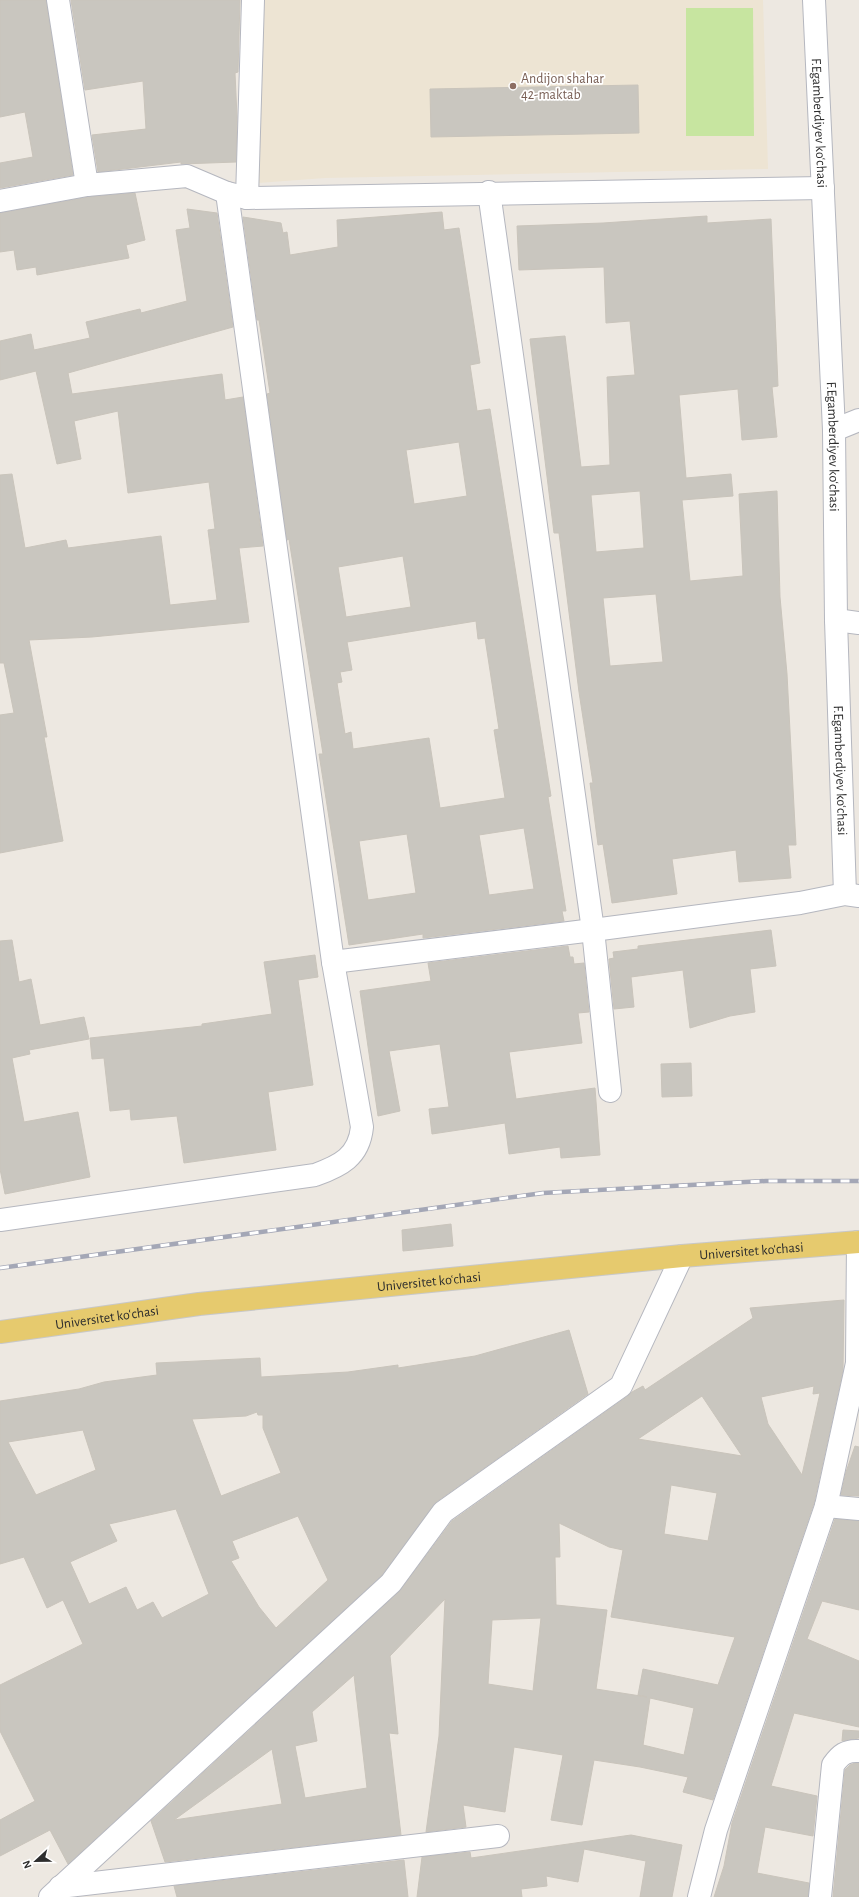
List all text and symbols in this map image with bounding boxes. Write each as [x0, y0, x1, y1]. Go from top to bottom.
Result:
street label: F.Egamberdiyev kо‘chasi [809, 58, 829, 188]
place label: Andijon shahar 42-maktab [521, 72, 604, 102]
marker: Andijon shahar 42-maktab [508, 81, 518, 91]
street label: F.Egamberdiyev kо‘chasi [824, 381, 841, 512]
street label: F.Egamberdiyev kо‘chasi [831, 705, 849, 836]
street label: Universitet kо‘chasi [699, 1240, 804, 1263]
street label: Universitet kо‘chasi [376, 1270, 482, 1294]
street label: Universitet kо‘chasi [54, 1304, 160, 1332]
north arrow [16, 1841, 56, 1881]
text: N [21, 1859, 34, 1870]

